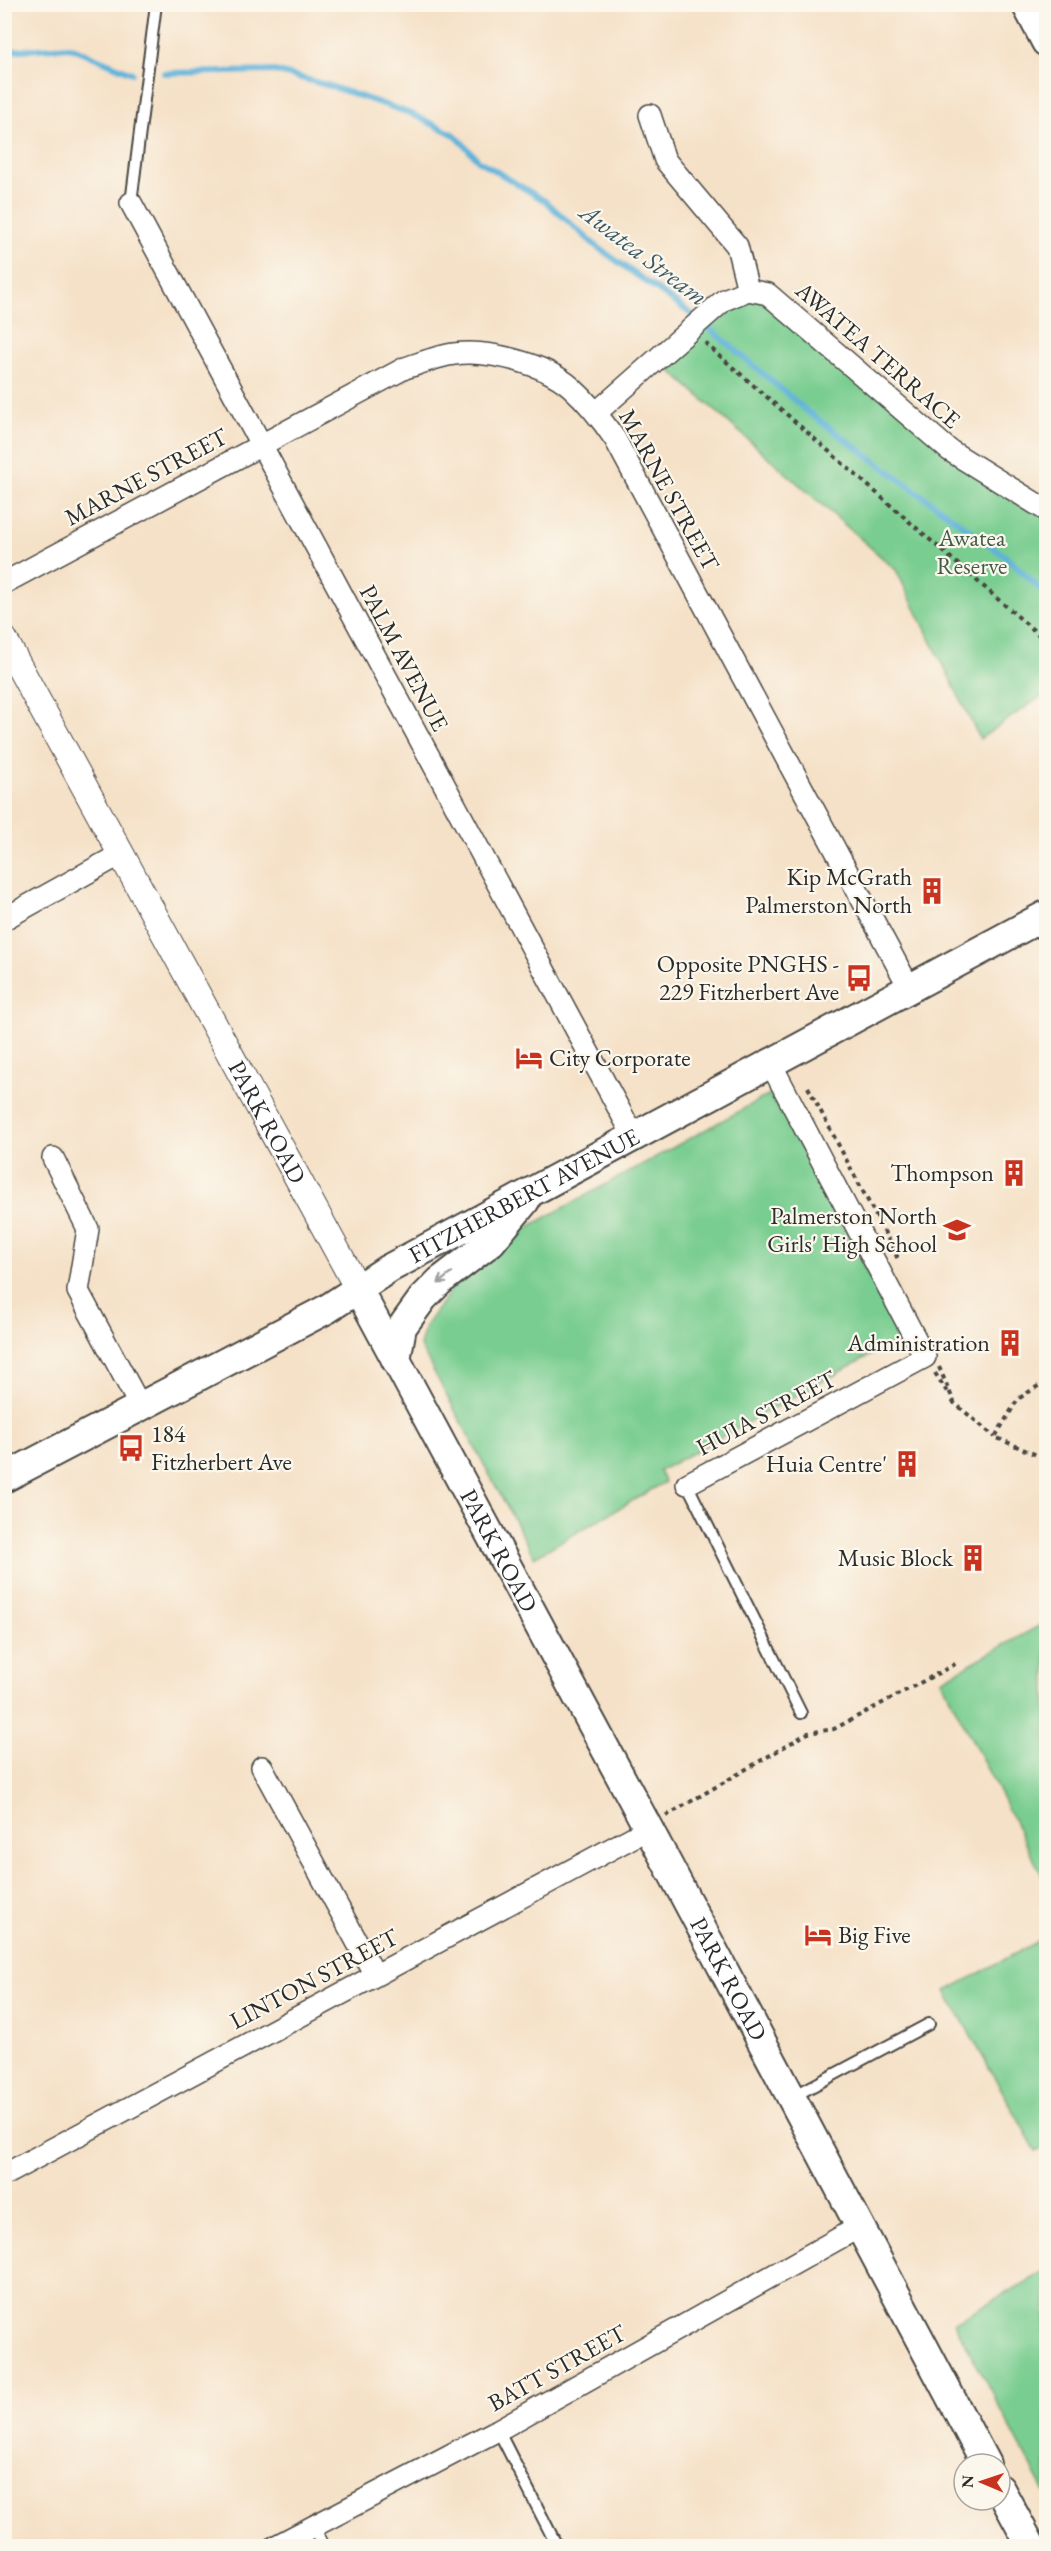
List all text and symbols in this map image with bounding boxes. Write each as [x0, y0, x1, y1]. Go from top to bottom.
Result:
water label: Awatea Stream [572, 194, 715, 313]
street label: AWATEA TERRACE [789, 274, 967, 435]
street label: MARNE STREET [612, 403, 727, 577]
street label: MARNE STREET [59, 420, 233, 533]
park label: Awatea Reserve [937, 522, 1007, 581]
street label: PALM AVENUE [353, 579, 456, 736]
place label: Kip McGrath Palmerston North [745, 861, 912, 920]
building icon: Kip McGrath Palmerston North [917, 876, 947, 906]
place label: Opposite PNGHS - 229 Fitzherbert Ave [657, 948, 839, 1007]
bus stop icon: Opposite PNGHS - 229 Fitzherbert Ave [844, 963, 874, 993]
place label: City Corporate [549, 1042, 691, 1073]
hotel icon: City Corporate [514, 1043, 544, 1073]
street label: PARK ROAD [221, 1055, 313, 1189]
street label: FITZHERBERT AVENUE [403, 1121, 645, 1270]
place label: Thompson [890, 1157, 994, 1188]
building icon: Thompson [999, 1158, 1029, 1188]
place label: Palmerston North Girls' High School [767, 1200, 937, 1259]
school or university icon: Palmerston North Girls' High School [942, 1215, 972, 1245]
one-way arrow [437, 1272, 453, 1285]
place label: Administration [846, 1327, 990, 1358]
building icon: Administration [995, 1328, 1025, 1358]
street label: HUIA STREET [690, 1362, 842, 1462]
place label: 184 Fitzherbert Ave [151, 1418, 292, 1477]
bus stop icon: 184 Fitzherbert Ave [116, 1433, 146, 1463]
place label: Huia Centre' [766, 1448, 887, 1479]
building icon: Huia Centre' [892, 1449, 922, 1479]
street label: PARK ROAD [453, 1483, 545, 1617]
place label: Music Block [838, 1542, 954, 1573]
building icon: Music Block [958, 1543, 988, 1573]
street label: PARK ROAD [683, 1912, 774, 2046]
place label: Big Five [838, 1919, 911, 1950]
hotel icon: Big Five [803, 1920, 833, 1950]
street label: LINTON STREET [224, 1921, 404, 2036]
street label: BATT STREET [482, 2317, 632, 2418]
north arrow [952, 2452, 1012, 2512]
text: N [957, 2475, 978, 2488]

